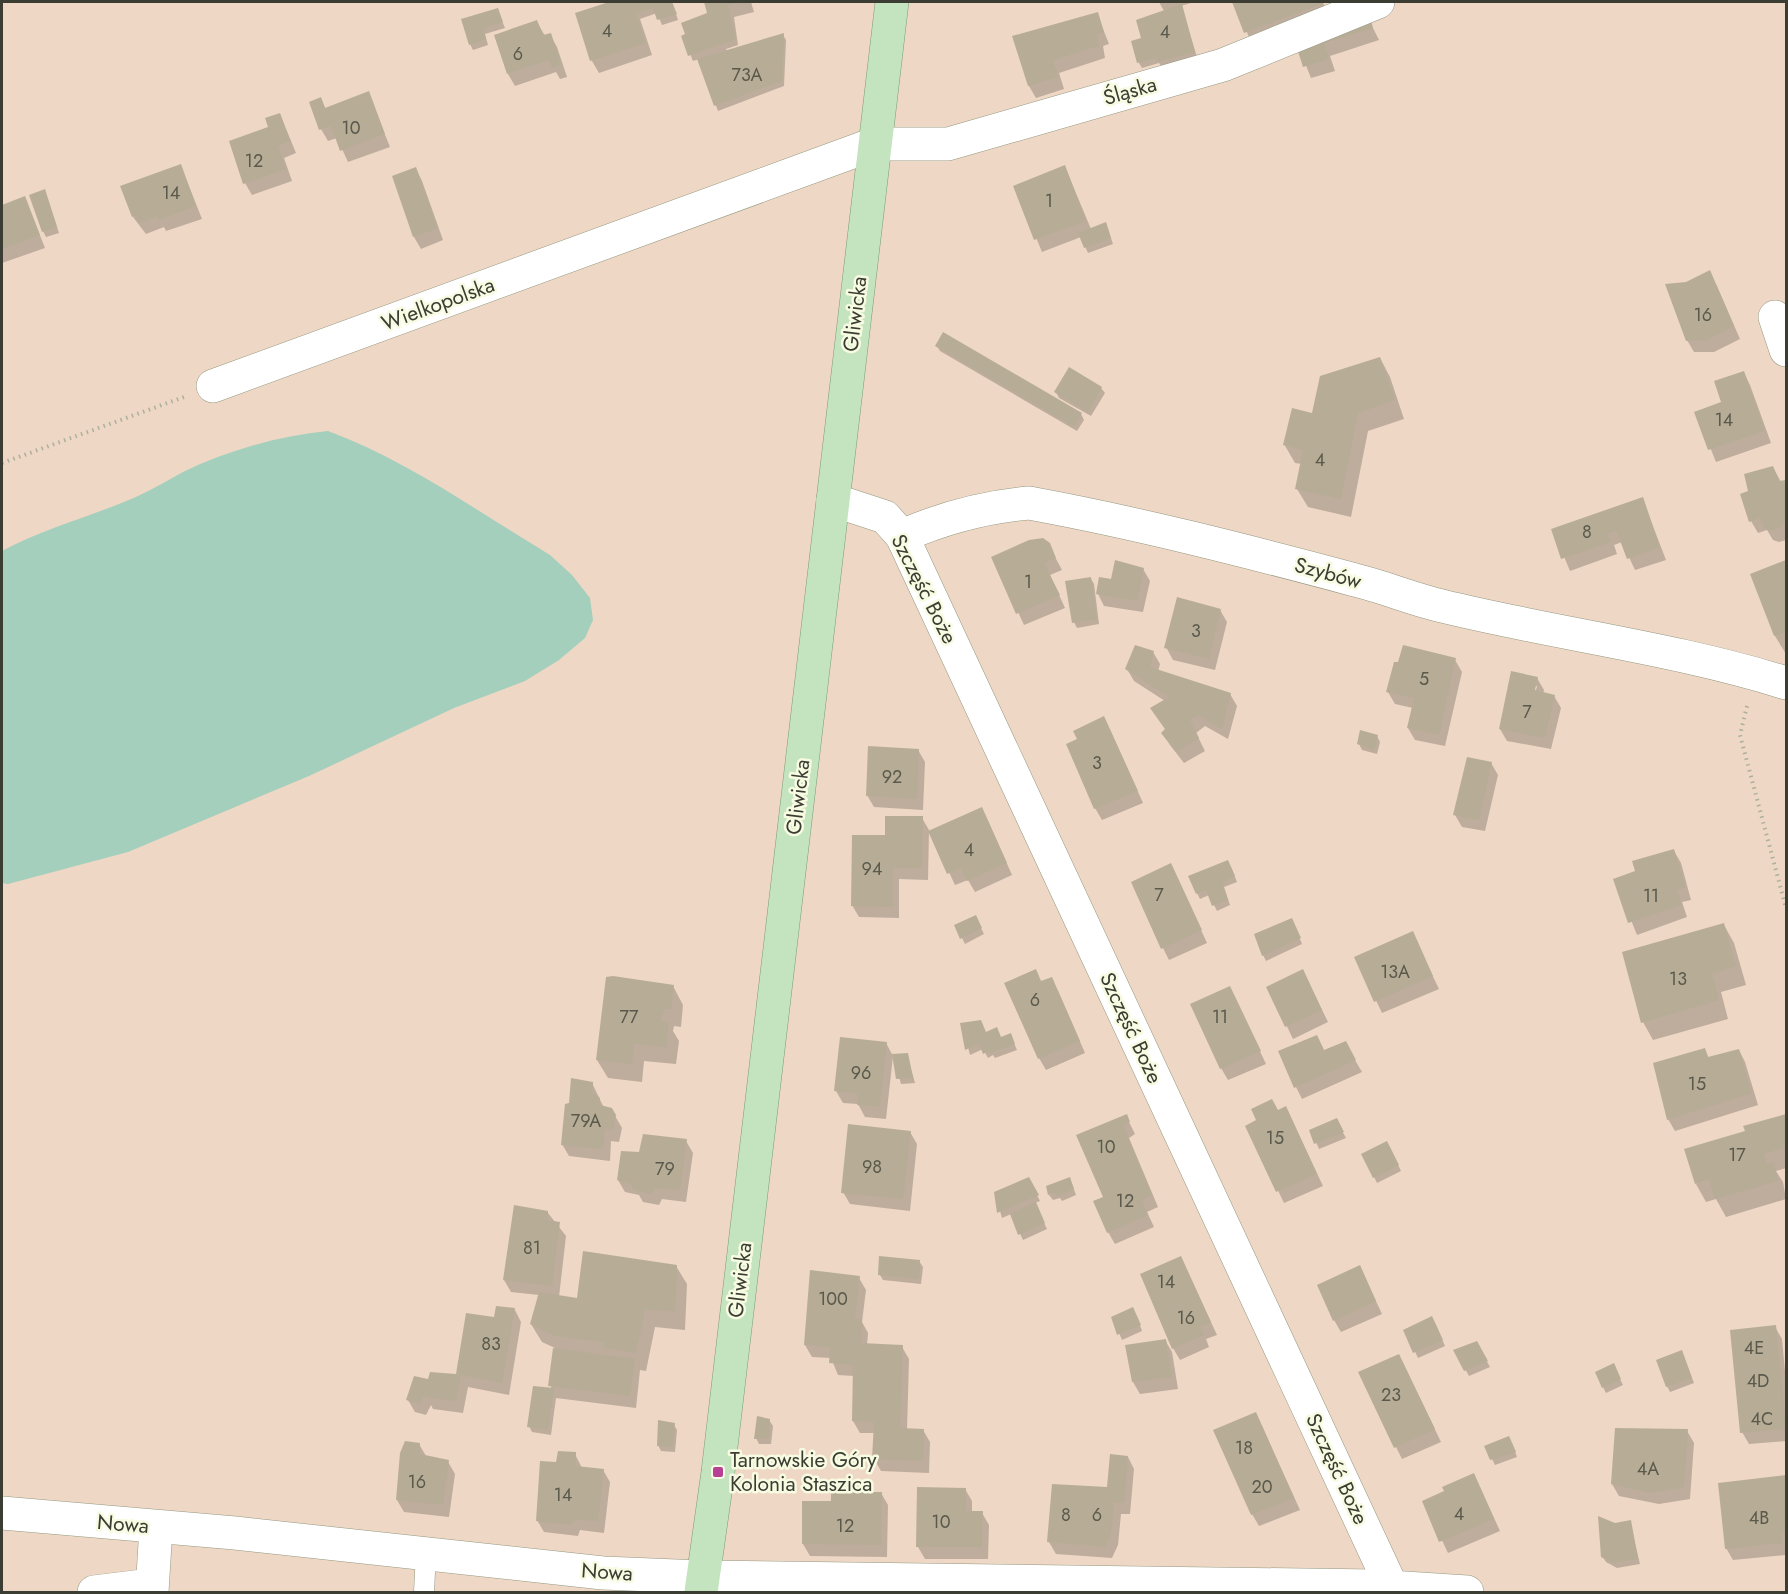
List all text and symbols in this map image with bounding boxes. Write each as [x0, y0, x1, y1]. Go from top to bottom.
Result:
house number: 4 [602, 18, 612, 44]
house number: 4 [1160, 19, 1170, 45]
house number: 6 [513, 41, 523, 67]
house number: 73A [732, 62, 763, 88]
street label: Śląska [1100, 69, 1160, 113]
house number: 10 [342, 115, 361, 141]
house number: 12 [245, 148, 263, 174]
house number: 14 [162, 180, 180, 206]
house number: 1 [1045, 188, 1053, 214]
street label: Wielkopolska [377, 270, 499, 338]
street label: Gliwicka [835, 275, 875, 353]
house number: 16 [1694, 302, 1712, 328]
house number: 14 [1715, 407, 1733, 433]
house number: 4 [1315, 447, 1325, 473]
house number: 8 [1582, 519, 1592, 545]
street label: Szczęść Boże [884, 529, 965, 649]
street label: Szybów [1291, 550, 1365, 596]
house number: 1 [1024, 569, 1032, 595]
house number: 3 [1191, 618, 1201, 644]
house number: 5 [1419, 666, 1429, 692]
house number: 7 [1522, 699, 1532, 725]
house number: 3 [1092, 750, 1102, 776]
street label: Gliwicka [778, 758, 818, 836]
house number: 92 [882, 764, 902, 790]
house number: 4 [964, 837, 974, 863]
house number: 94 [862, 856, 882, 882]
house number: 7 [1154, 882, 1164, 908]
house number: 11 [1643, 883, 1659, 909]
house number: 13A [1380, 959, 1410, 985]
house number: 13 [1669, 966, 1687, 992]
street label: Szczęść Boże [1092, 968, 1170, 1089]
house number: 6 [1030, 987, 1040, 1013]
house number: 77 [620, 1004, 639, 1030]
house number: 11 [1212, 1004, 1228, 1030]
house number: 96 [851, 1060, 871, 1086]
house number: 15 [1688, 1071, 1706, 1097]
house number: 79A [571, 1108, 601, 1134]
house number: 15 [1266, 1125, 1284, 1151]
house number: 10 [1097, 1134, 1116, 1160]
house number: 17 [1728, 1142, 1746, 1168]
house number: 98 [862, 1154, 882, 1180]
house number: 79 [655, 1156, 675, 1182]
house number: 12 [1116, 1188, 1134, 1214]
house number: 81 [523, 1235, 541, 1261]
street label: Gliwicka [720, 1241, 760, 1319]
house number: 14 [1157, 1269, 1175, 1295]
house number: 100 [818, 1286, 848, 1312]
house number: 16 [1177, 1305, 1195, 1331]
house number: 83 [481, 1331, 501, 1357]
house number: 4E [1744, 1335, 1764, 1361]
house number: 4D [1747, 1368, 1769, 1394]
house number: 23 [1381, 1382, 1401, 1408]
house number: 4C [1751, 1406, 1773, 1432]
street label: Szczęść Boże [1298, 1409, 1376, 1530]
house number: 18 [1235, 1435, 1253, 1461]
place label: Tarnowskie Góry Kolonia Staszica [730, 1445, 877, 1499]
house number: 4A [1637, 1456, 1659, 1482]
marker: Tarnowskie Góry Kolonia Staszica [711, 1465, 725, 1479]
house number: 16 [408, 1469, 426, 1495]
house number: 20 [1251, 1474, 1273, 1500]
house number: 14 [554, 1482, 572, 1508]
house number: 4 [1454, 1501, 1464, 1527]
house number: 8 [1061, 1502, 1071, 1528]
house number: 6 [1092, 1502, 1102, 1528]
house number: 4B [1749, 1505, 1769, 1531]
street label: Nowa [96, 1507, 150, 1541]
house number: 10 [932, 1509, 951, 1535]
house number: 12 [836, 1513, 854, 1539]
street label: Nowa [580, 1555, 634, 1589]

